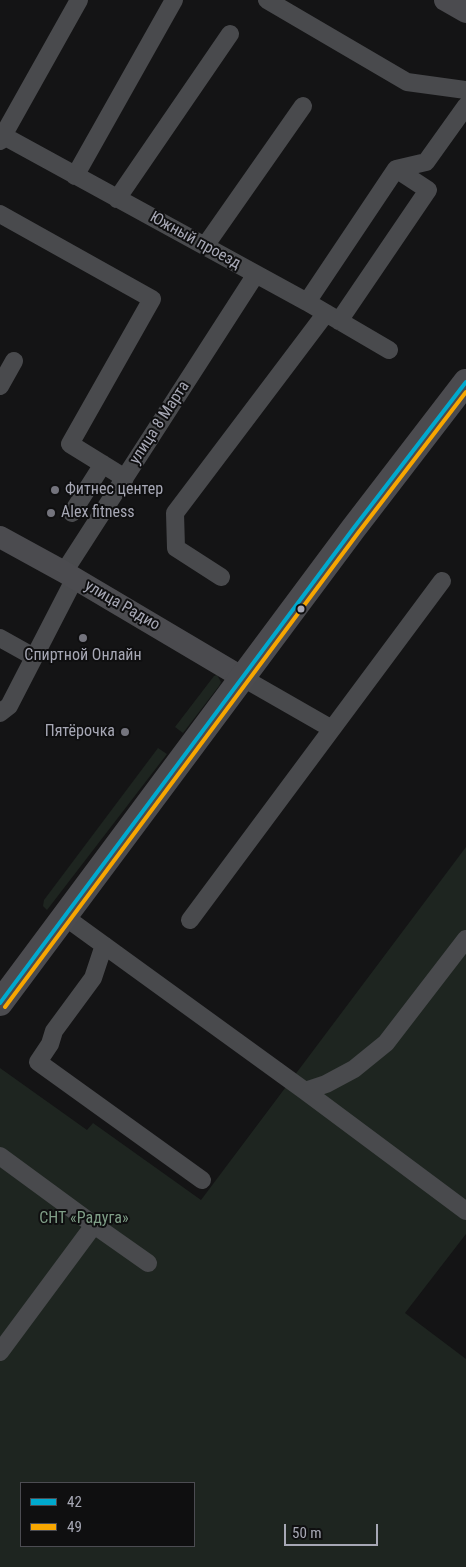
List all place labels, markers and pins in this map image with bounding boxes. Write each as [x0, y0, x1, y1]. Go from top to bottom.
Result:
place label: Фитнес центер [65, 480, 163, 500]
marker: Фитнес центер [49, 484, 61, 496]
place label: Alex fitness [61, 503, 135, 523]
marker: Alex fitness [45, 507, 57, 519]
unlabelled marker [296, 604, 306, 614]
marker: Спиртной Онлайн [77, 632, 89, 644]
place label: Спиртной Онлайн [24, 646, 142, 666]
place label: Пятёрочка [45, 722, 115, 742]
marker: Пятёрочка [119, 726, 131, 738]

